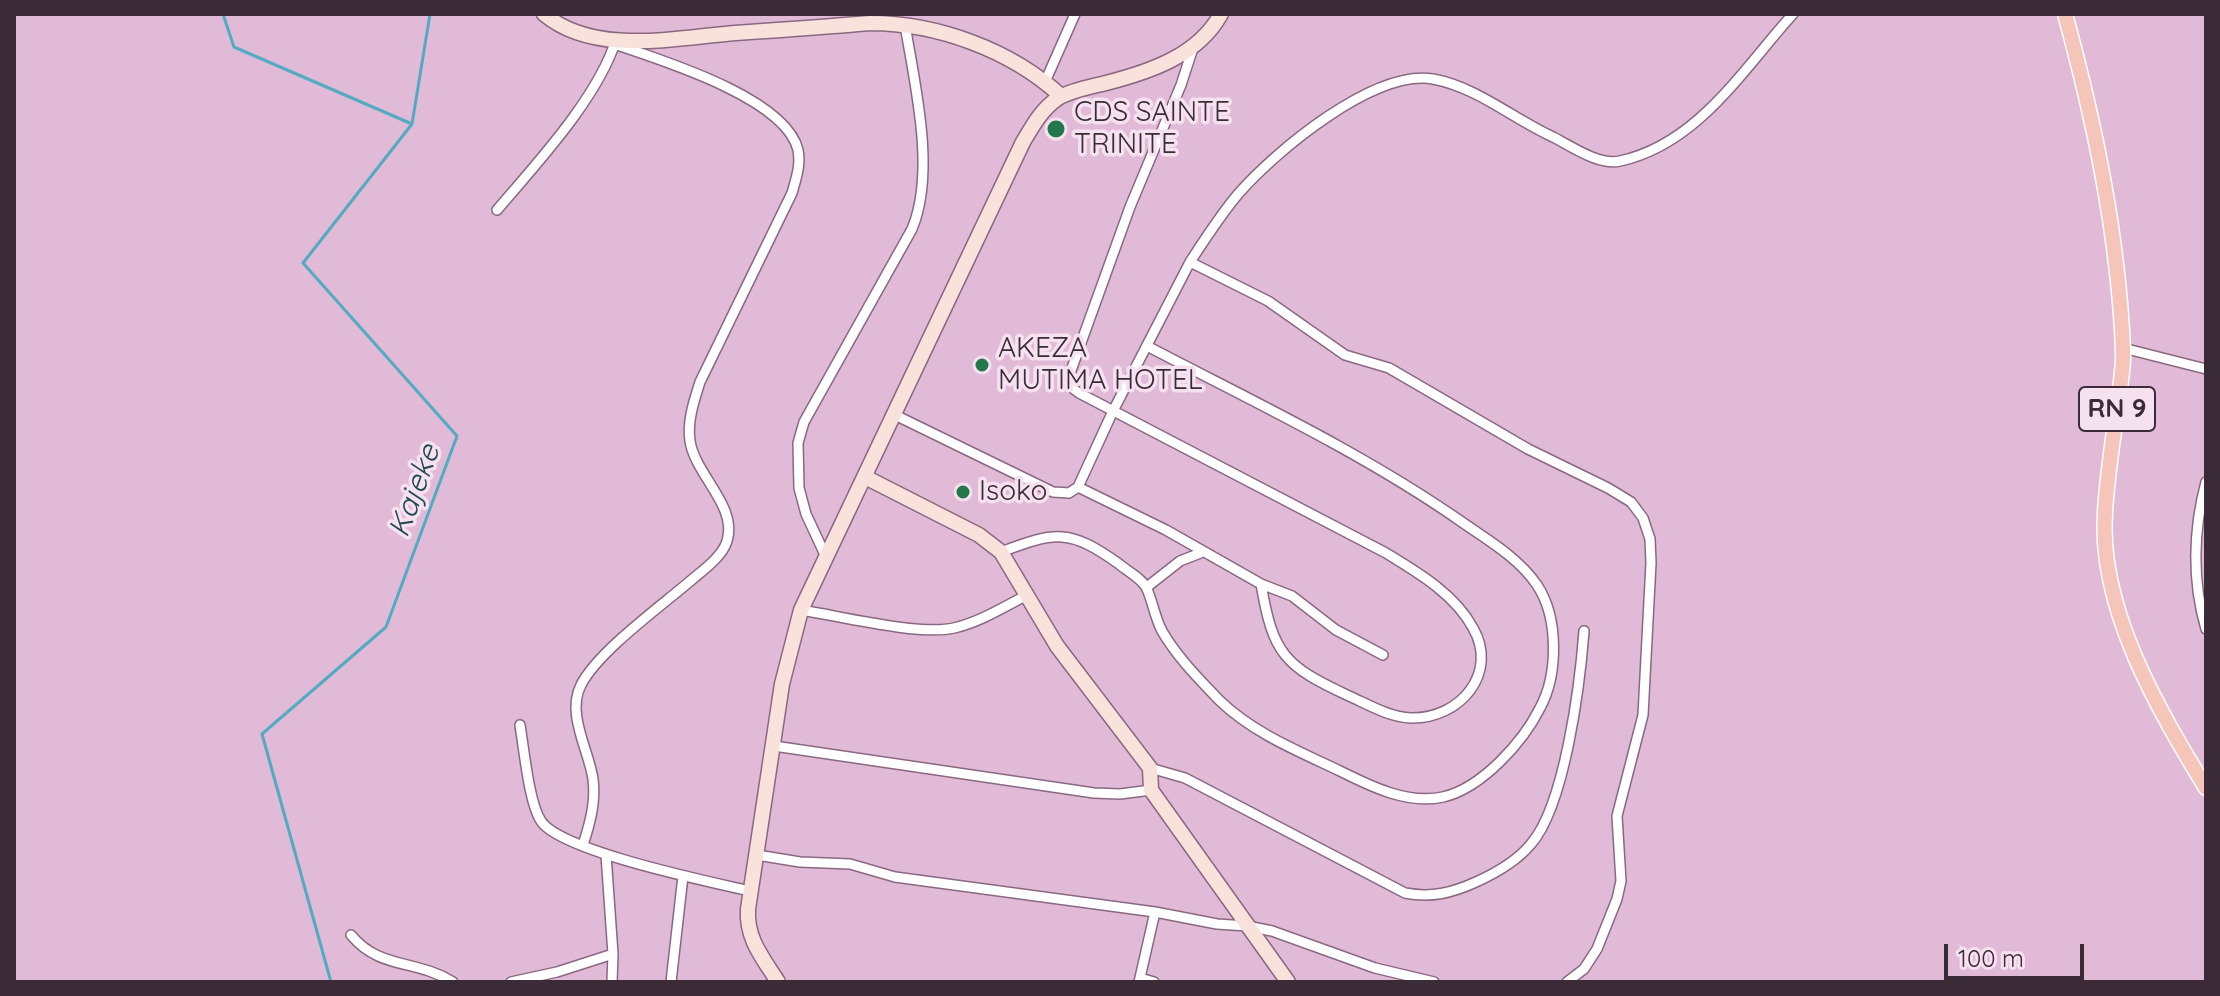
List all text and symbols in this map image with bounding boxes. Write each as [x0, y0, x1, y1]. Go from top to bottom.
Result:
place label: CDS SAINTE TRINITE [1074, 96, 1230, 162]
marker: CDS SAINTE TRINITE [1045, 118, 1067, 140]
place label: AKEZA MUTIMA HOTEL [998, 332, 1203, 398]
marker: AKEZA MUTIMA HOTEL [973, 356, 991, 374]
road number: RN 9 [2079, 387, 2155, 431]
water label: Kajeke [382, 440, 448, 542]
place label: Isoko [979, 475, 1047, 509]
marker: Isoko [954, 483, 972, 501]
scale bar [1948, 928, 2088, 978]
text: 100 m [1958, 943, 2024, 973]

